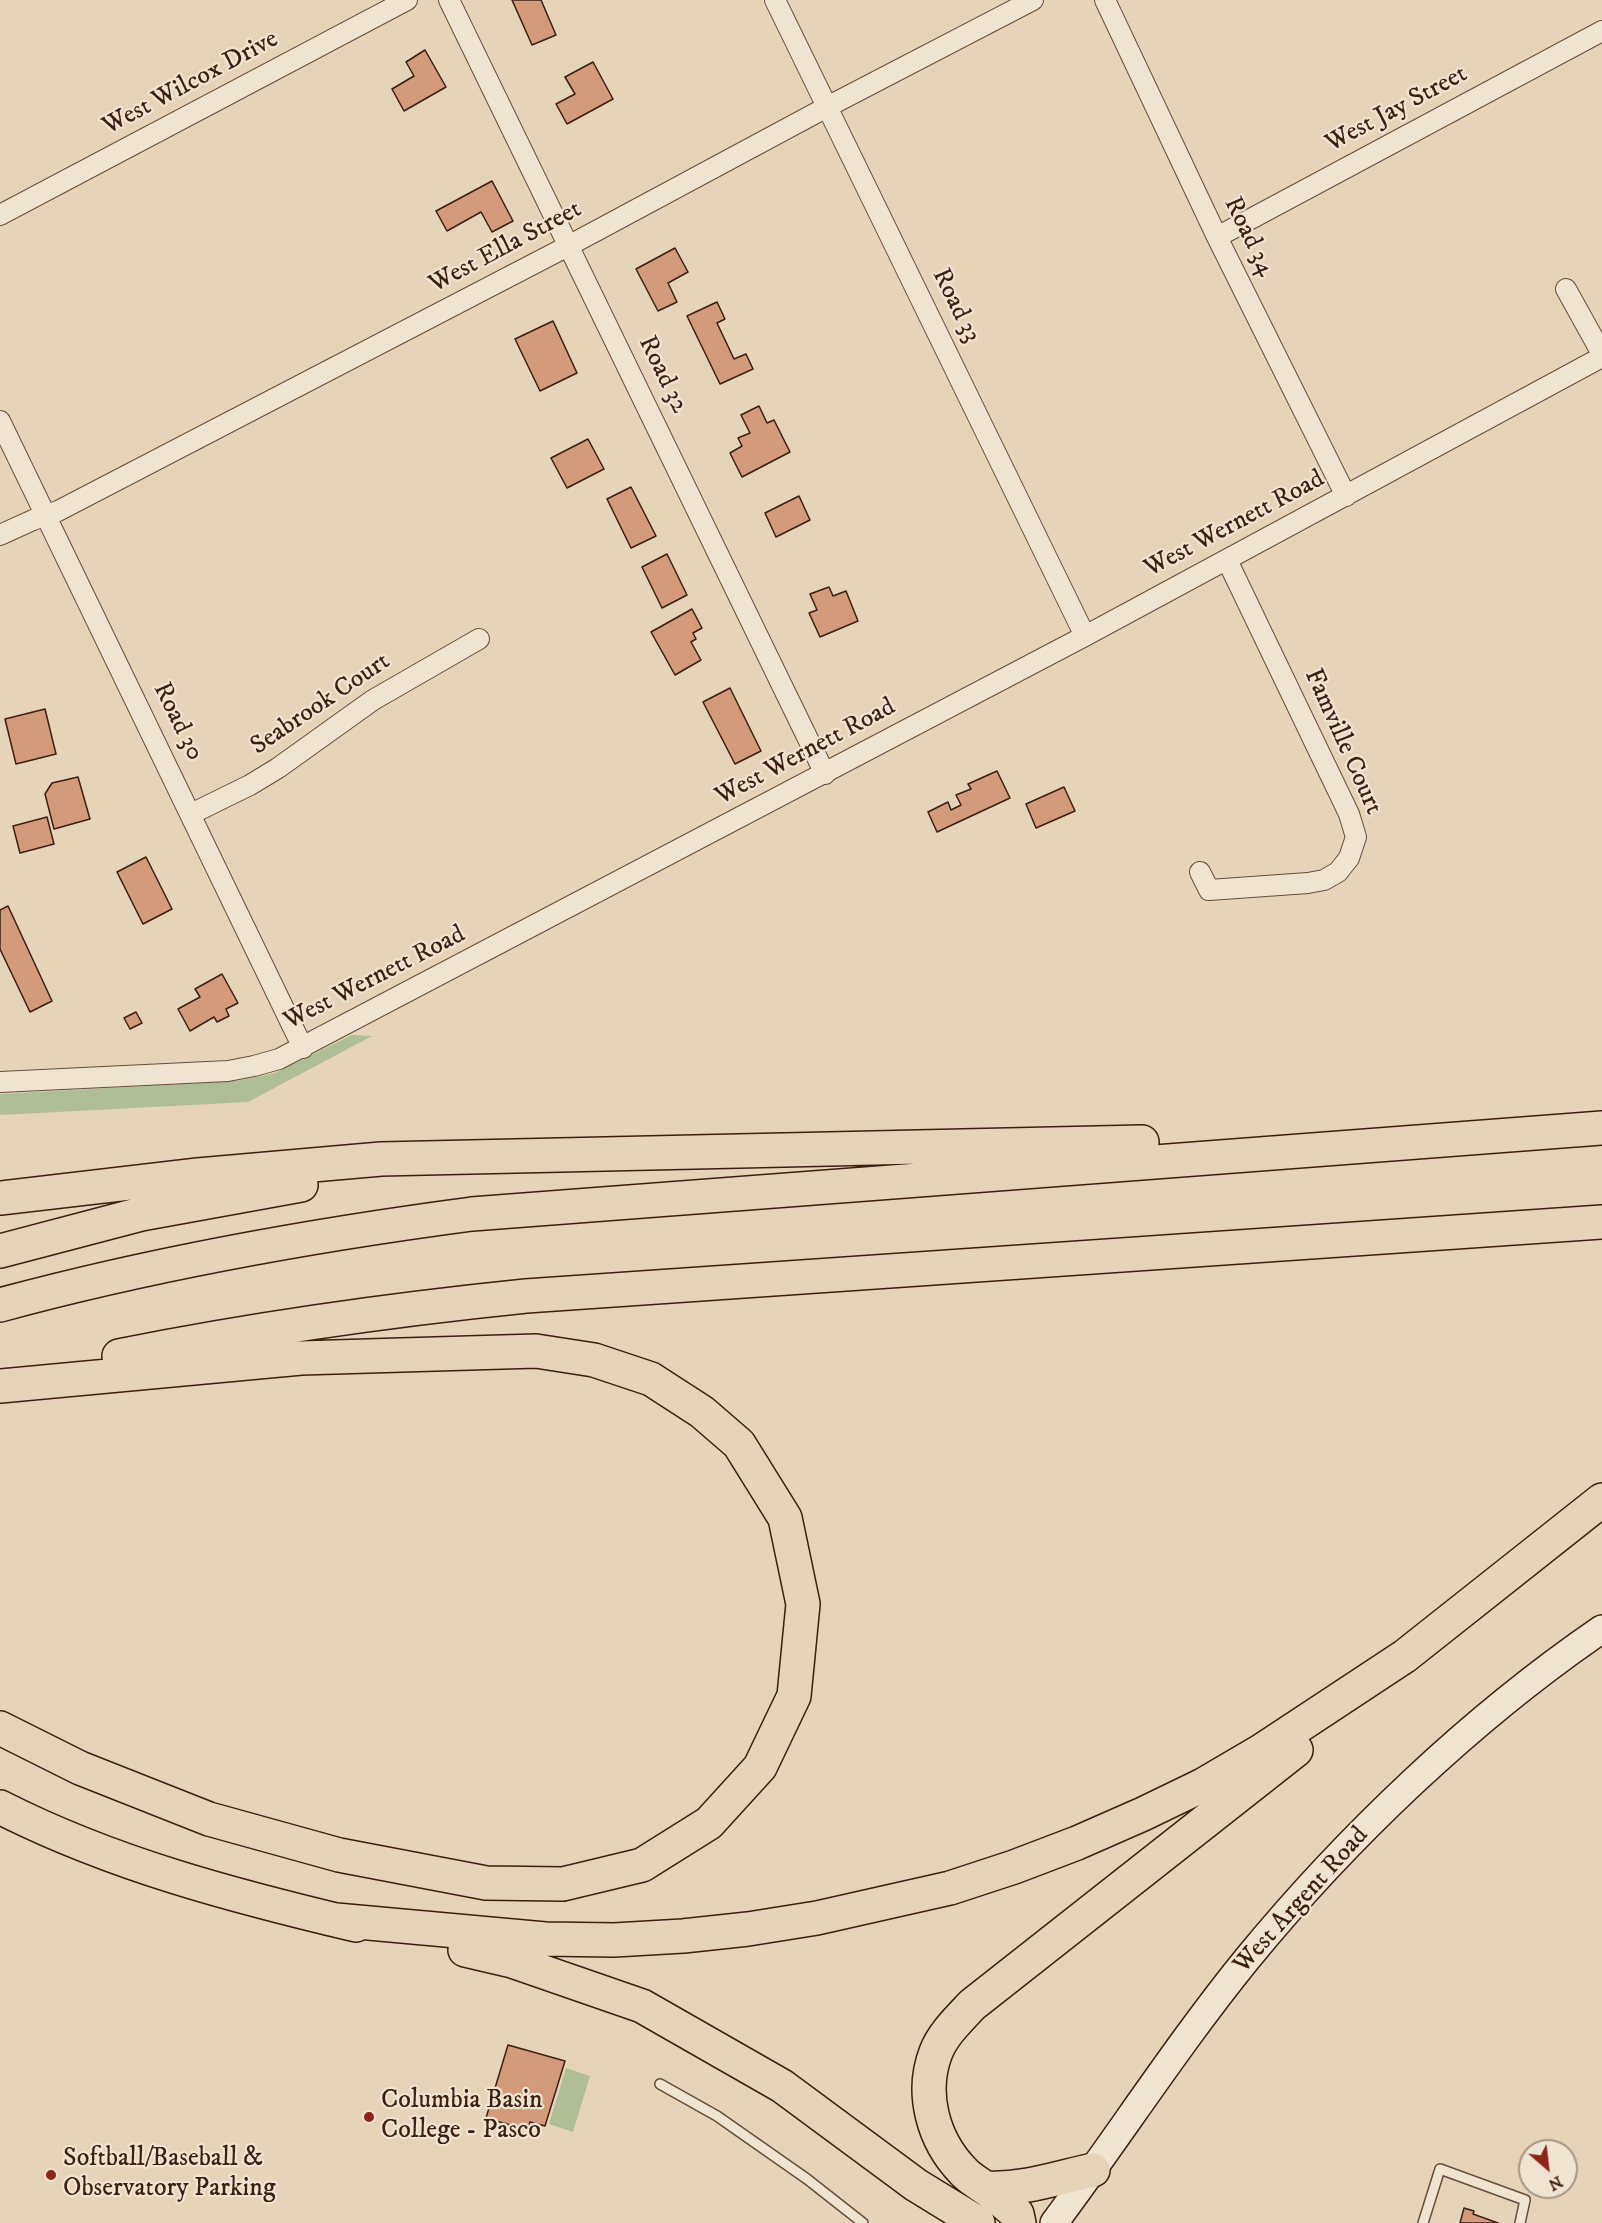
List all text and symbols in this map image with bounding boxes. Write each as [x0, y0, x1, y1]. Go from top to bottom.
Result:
street label: West Wilcox Drive [98, 25, 284, 143]
street label: West Jay Street [1321, 60, 1473, 160]
street label: Road 34 [1216, 192, 1280, 282]
street label: West Ella Street [424, 195, 588, 301]
street label: Road 33 [924, 264, 986, 348]
street label: Road 32 [630, 331, 694, 419]
street label: West Wernett Road [1140, 464, 1330, 586]
street label: Seabrook Court [245, 647, 397, 763]
street label: Famville Court [1296, 664, 1388, 820]
street label: Road 30 [145, 678, 209, 766]
street label: West Wernett Road [711, 692, 901, 814]
street label: West Wernett Road [279, 920, 471, 1038]
street label: West Argent Road [1228, 1821, 1376, 1981]
place label: Columbia Basin College - Pasco [381, 2086, 543, 2148]
marker: Columbia Basin College - Pasco [362, 2110, 376, 2124]
north arrow [1518, 2139, 1578, 2199]
place label: Softball/Baseball & Observatory Parking [63, 2144, 276, 2206]
marker: Softball/Baseball & Observatory Parking [44, 2168, 58, 2182]
text: N [1545, 2171, 1566, 2195]

